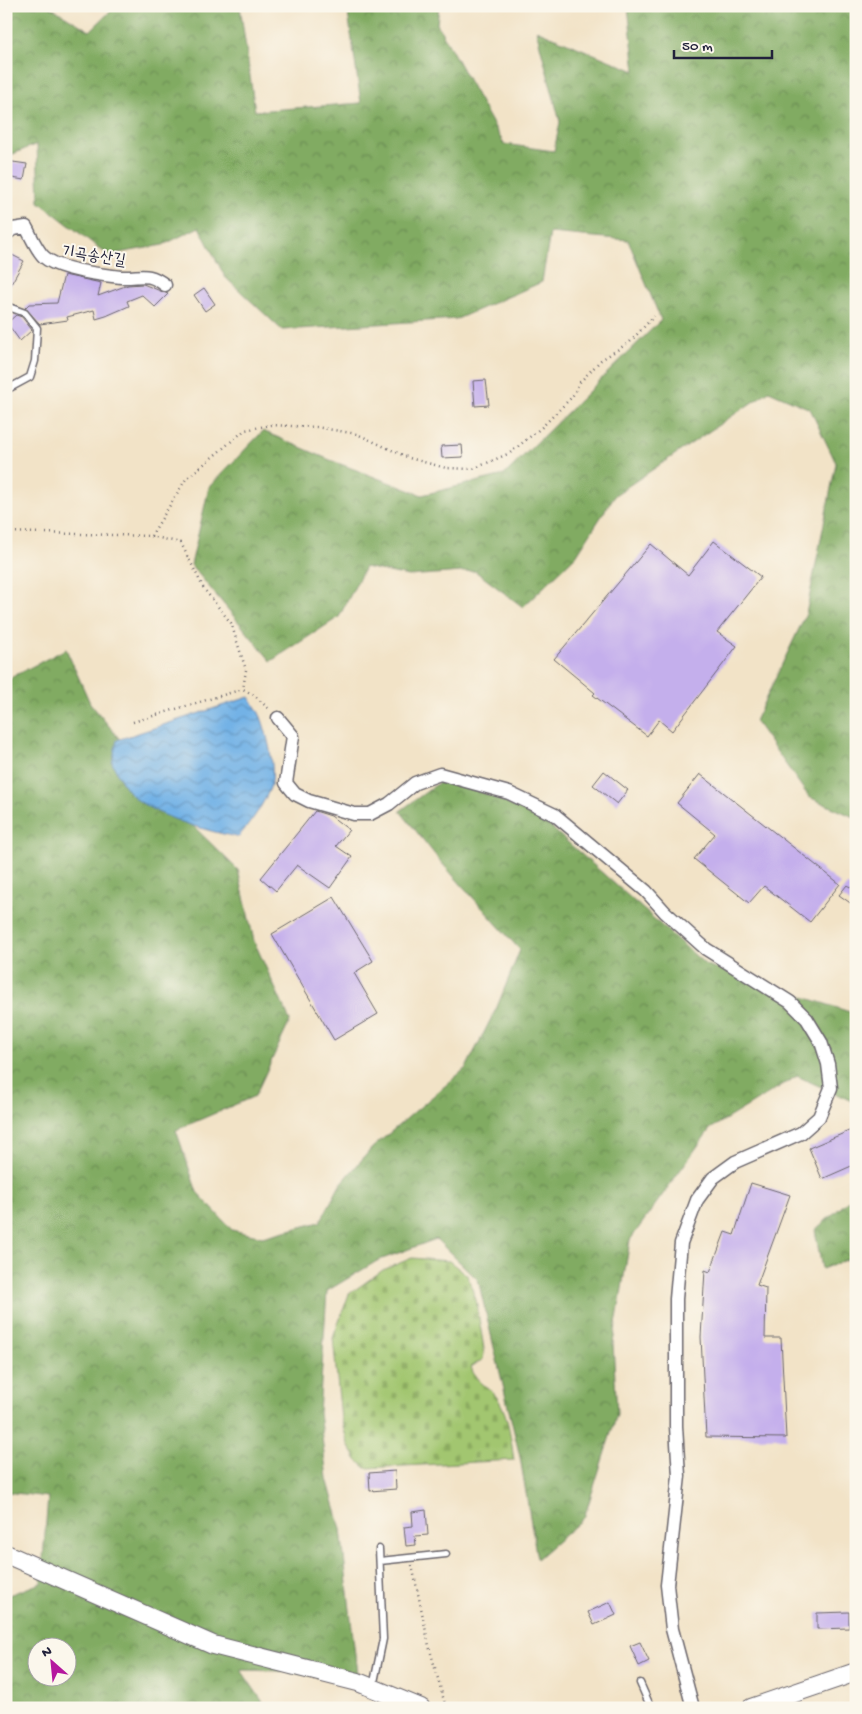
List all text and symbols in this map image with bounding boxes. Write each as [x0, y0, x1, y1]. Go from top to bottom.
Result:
scale bar [674, 28, 772, 60]
text: 50 m [682, 38, 713, 56]
street label: 기곡송산길 [60, 242, 127, 272]
north arrow [28, 1636, 78, 1686]
text: N [39, 1643, 55, 1662]

